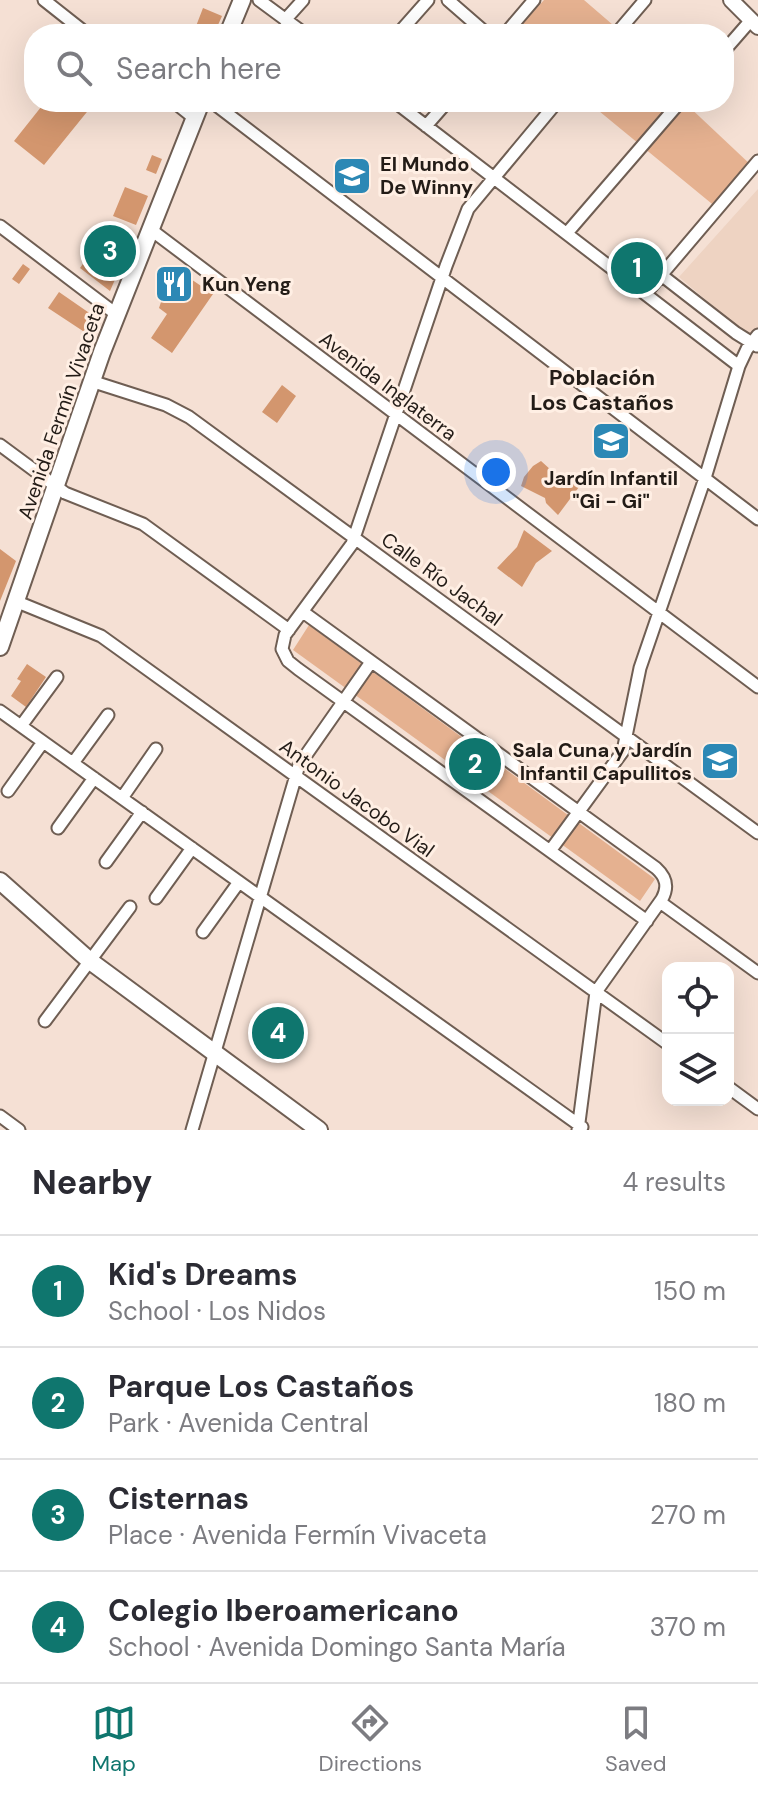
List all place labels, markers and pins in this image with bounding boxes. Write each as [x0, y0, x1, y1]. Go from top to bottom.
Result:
place label: El Mundo De Winny [380, 151, 473, 200]
school or university icon: El Mundo De Winny [331, 155, 373, 197]
pin: 3 [84, 221, 136, 281]
pin: 1 [611, 238, 663, 298]
restaurant icon: Kun Yeng [153, 263, 195, 305]
place label: Kun Yeng [202, 271, 292, 297]
school or university icon: Jardín Infantil "Gi - Gi" [590, 420, 632, 462]
place label: Jardín Infantil "Gi - Gi" [544, 465, 678, 514]
pin: 2 [449, 734, 501, 794]
place label: Sala Cuna y Jardín Infantil Capullitos [512, 737, 692, 786]
school or university icon: Sala Cuna y Jardín Infantil Capullitos [699, 740, 741, 782]
pin: 4 [252, 1003, 304, 1063]

